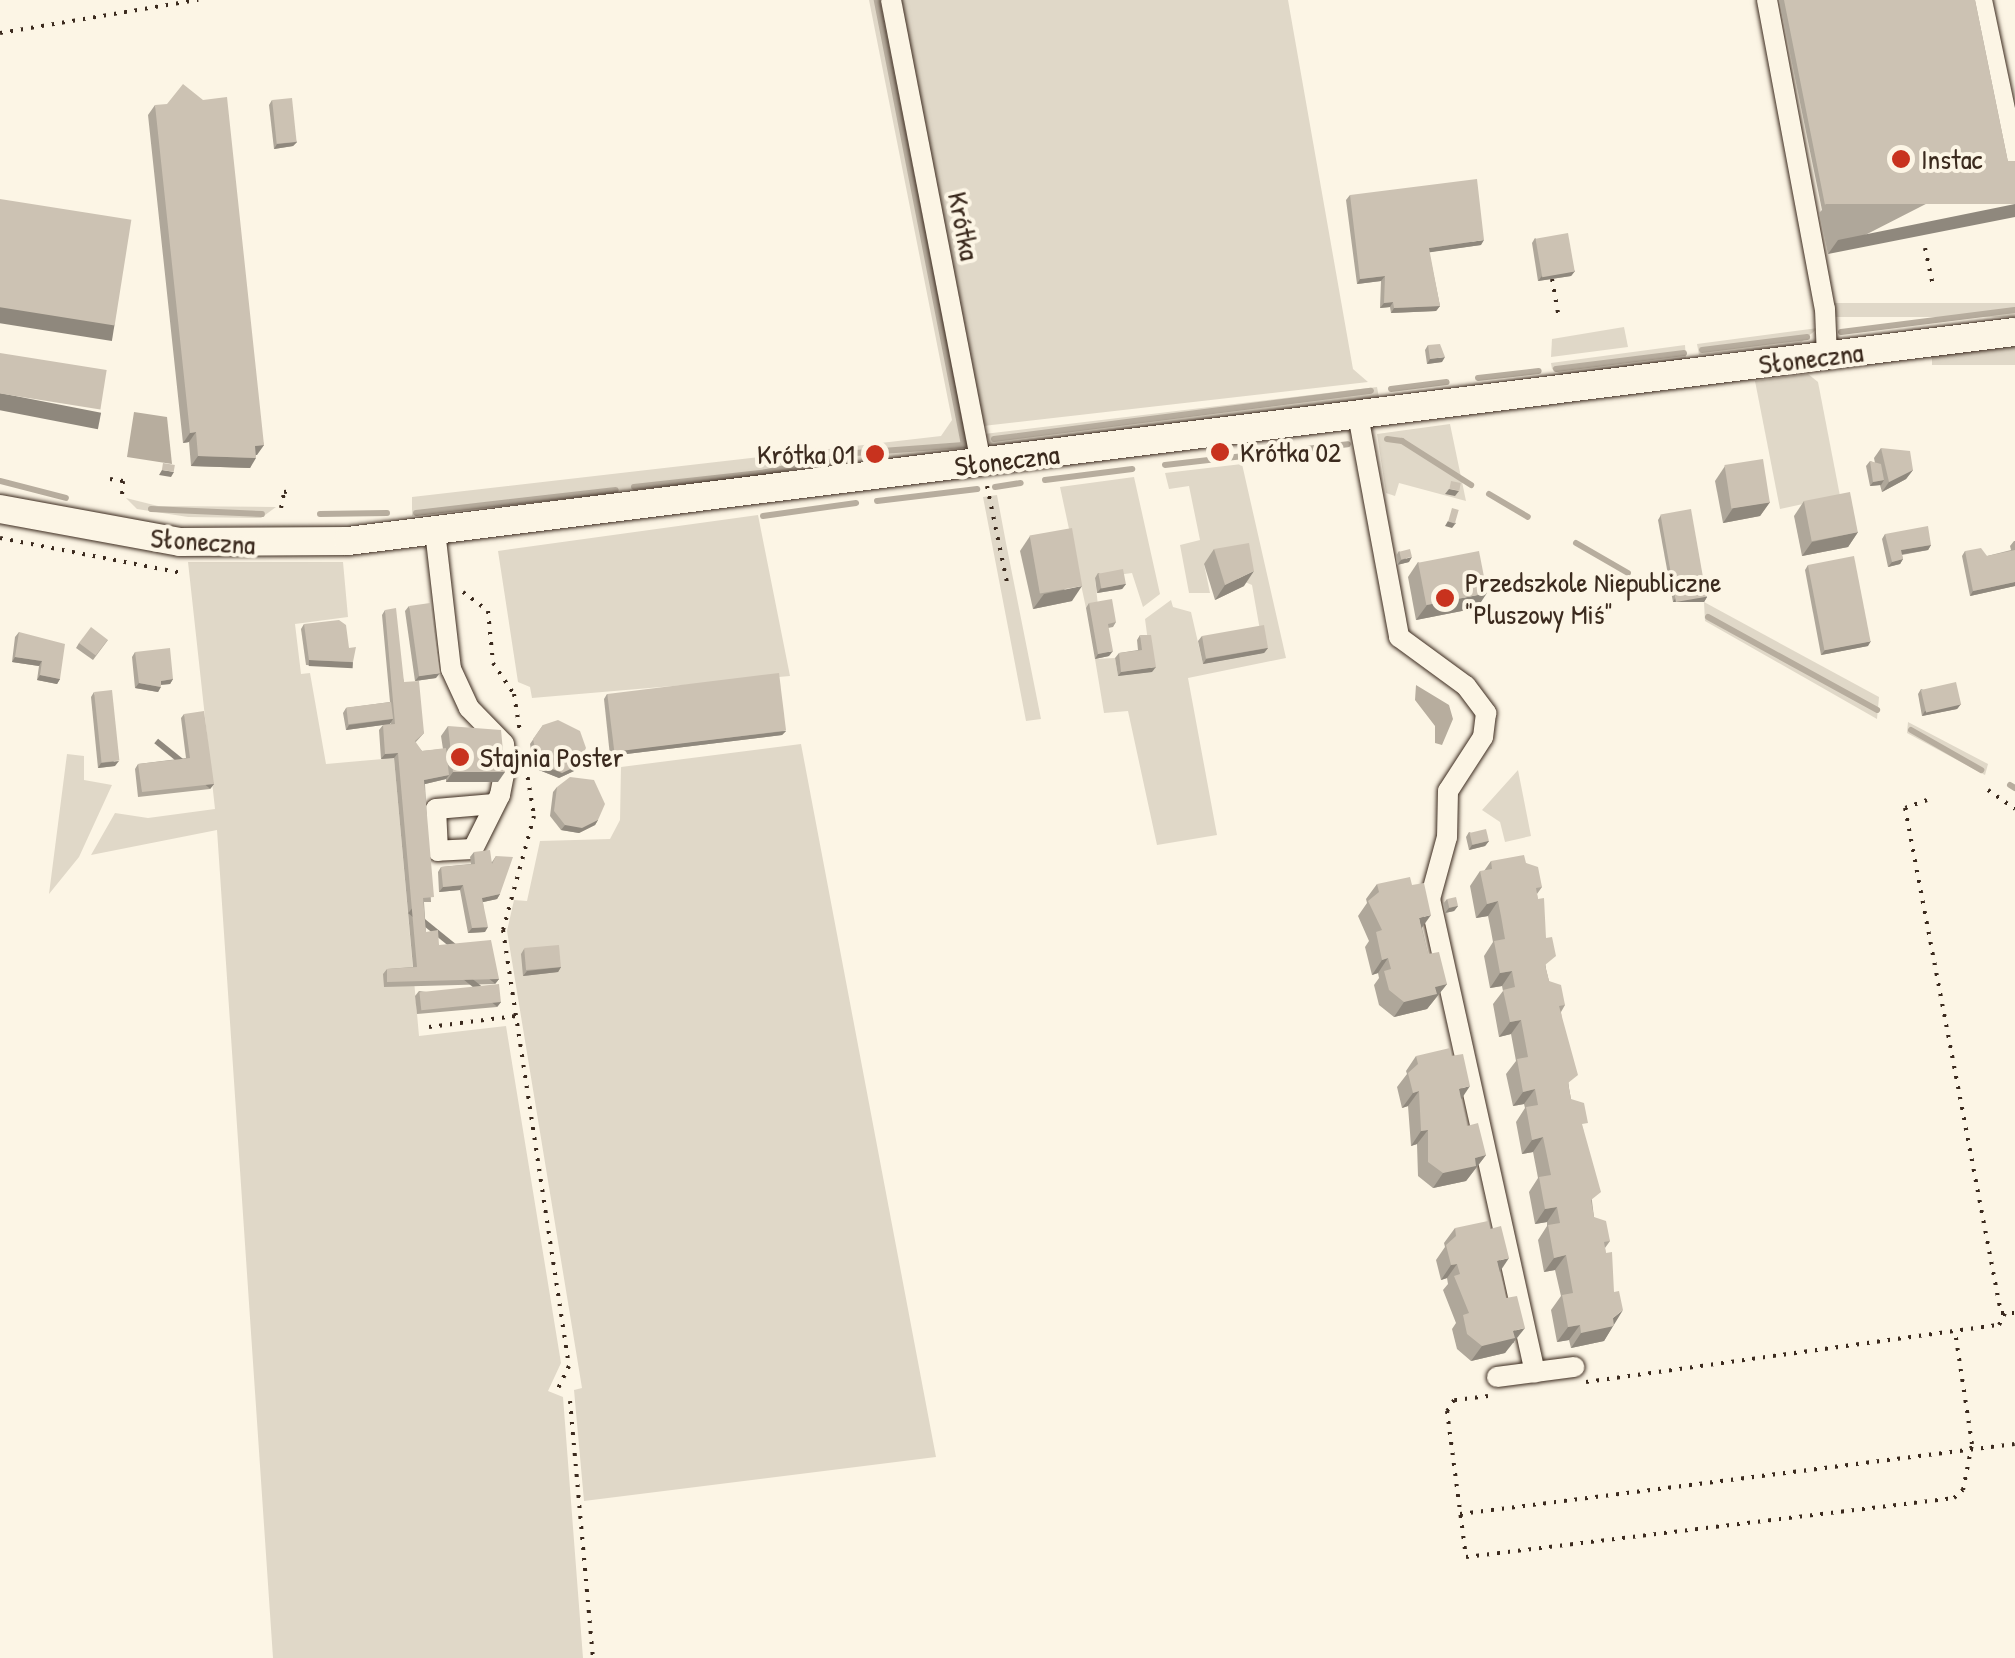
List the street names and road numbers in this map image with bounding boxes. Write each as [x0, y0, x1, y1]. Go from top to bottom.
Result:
street label: Krótka [941, 189, 987, 263]
street label: Słoneczna [1757, 335, 1865, 381]
street label: Słoneczna [953, 437, 1061, 483]
street label: Słoneczna [149, 521, 257, 561]

